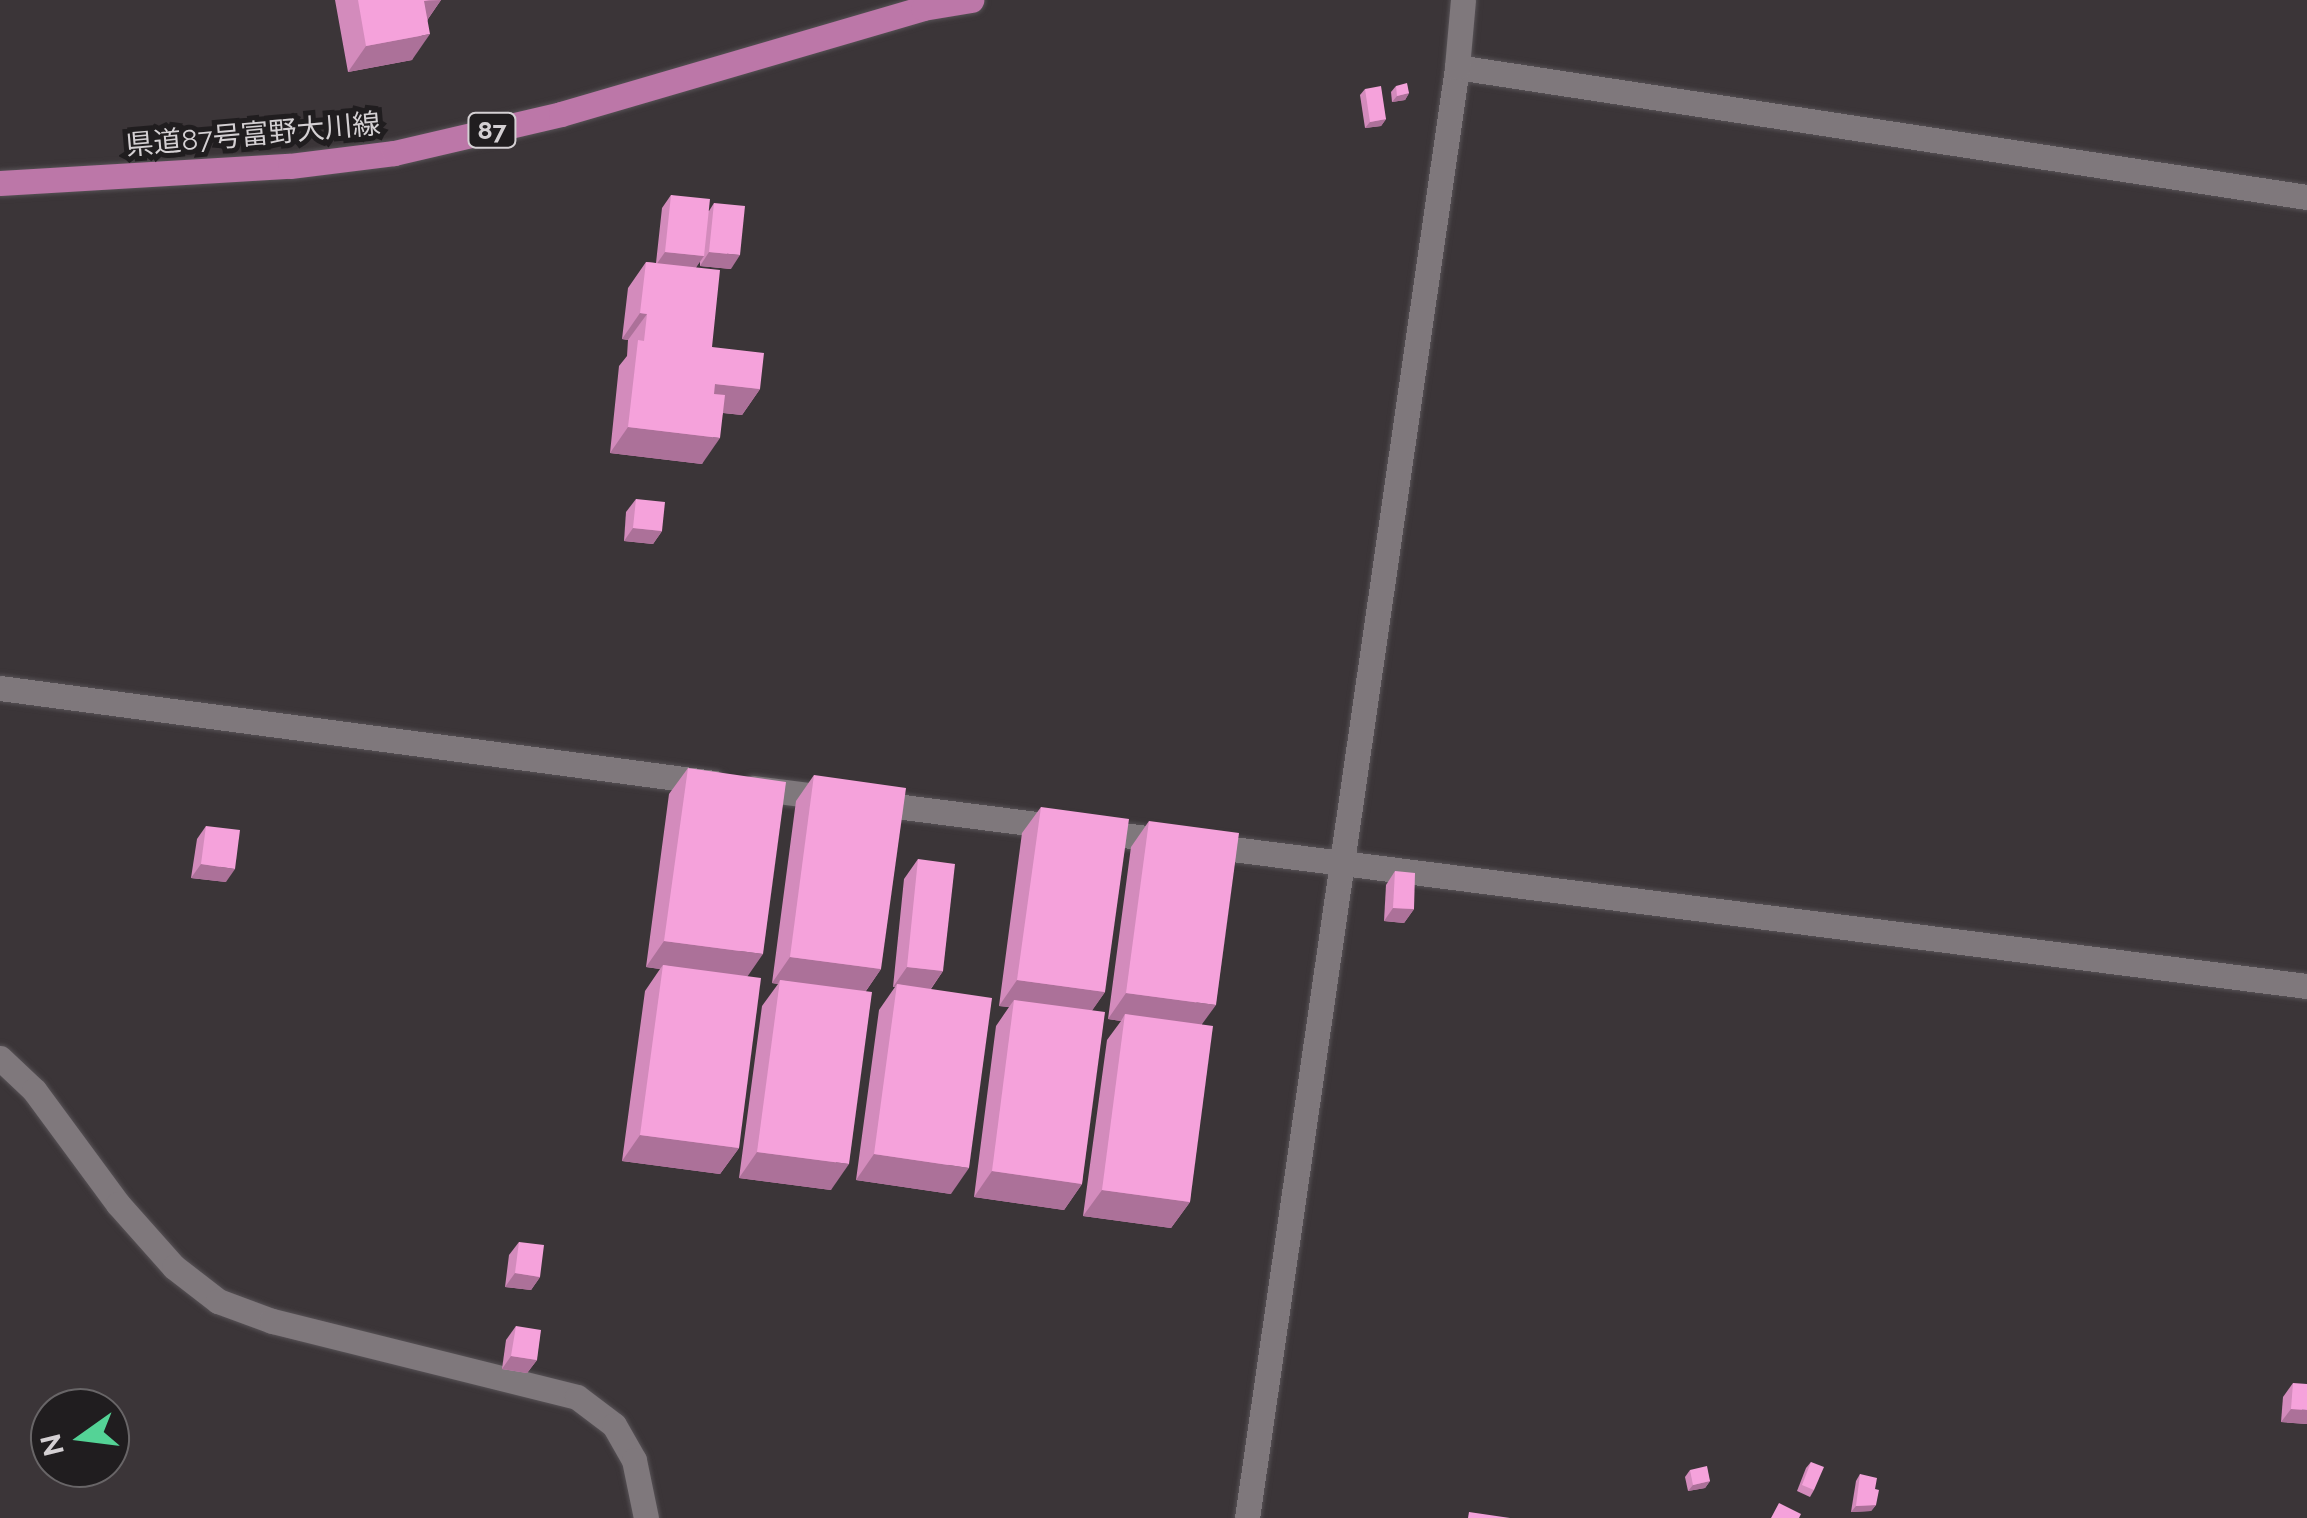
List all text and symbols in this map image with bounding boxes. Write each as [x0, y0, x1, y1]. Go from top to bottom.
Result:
street label: 県道87号富野大川線 [124, 107, 382, 163]
road number: 87 [467, 110, 517, 150]
north arrow [30, 1388, 130, 1488]
text: N [34, 1431, 71, 1459]

